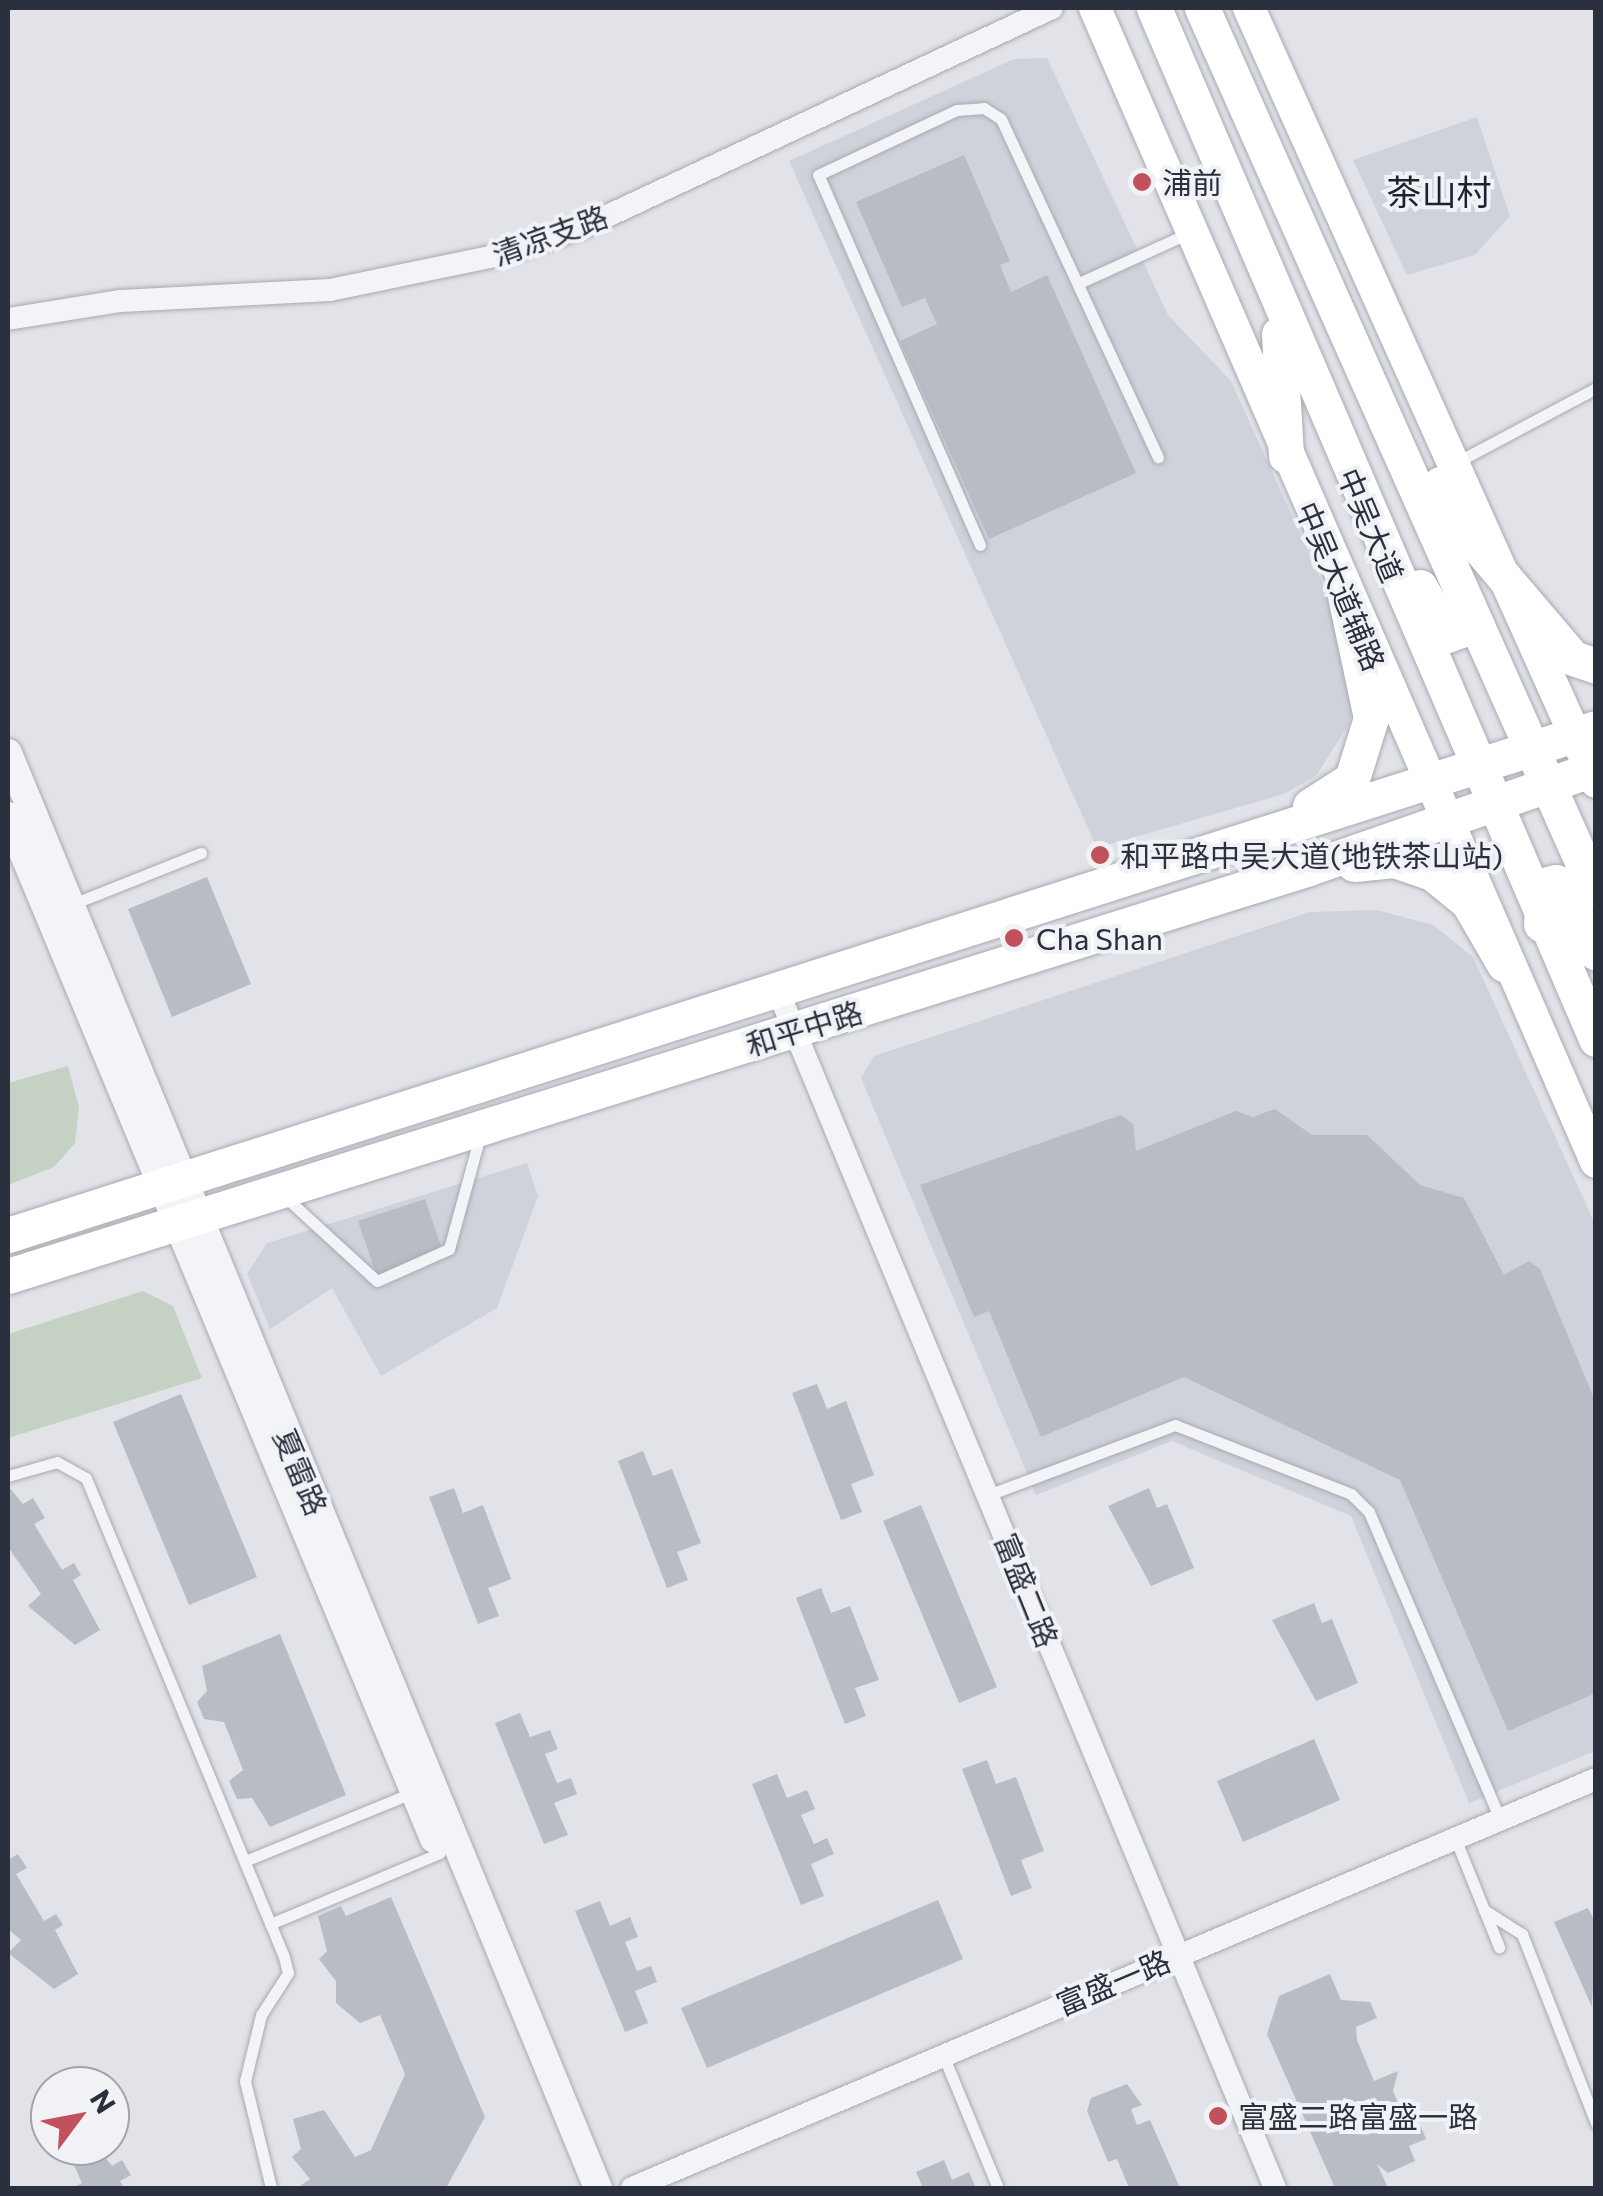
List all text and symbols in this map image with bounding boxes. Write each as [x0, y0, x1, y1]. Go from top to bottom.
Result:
place label: 浦前 [1162, 164, 1222, 200]
district label: 茶山村 [1387, 170, 1491, 212]
marker: 浦前 [1131, 171, 1153, 193]
street label: 清凉支路 [487, 198, 613, 272]
street label: 中吴大道 [1331, 463, 1411, 587]
street label: 中吴大道辅路 [1289, 496, 1393, 676]
place label: 和平路中吴大道(地铁茶山站) [1120, 837, 1503, 873]
marker: 和平路中吴大道(地铁茶山站) [1089, 844, 1111, 866]
place label: Cha Shan [1036, 920, 1163, 956]
marker: Cha Shan [1001, 925, 1027, 951]
street label: 和平中路 [741, 993, 867, 1063]
street label: 夏雷路 [267, 1424, 335, 1520]
street label: 富盛二路 [988, 1528, 1066, 1652]
street label: 富盛一路 [1051, 1942, 1175, 2022]
north arrow [30, 2066, 130, 2166]
text: N [84, 2083, 124, 2119]
place label: 富盛二路富盛一路 [1238, 2098, 1478, 2134]
marker: 富盛二路富盛一路 [1207, 2105, 1229, 2127]

